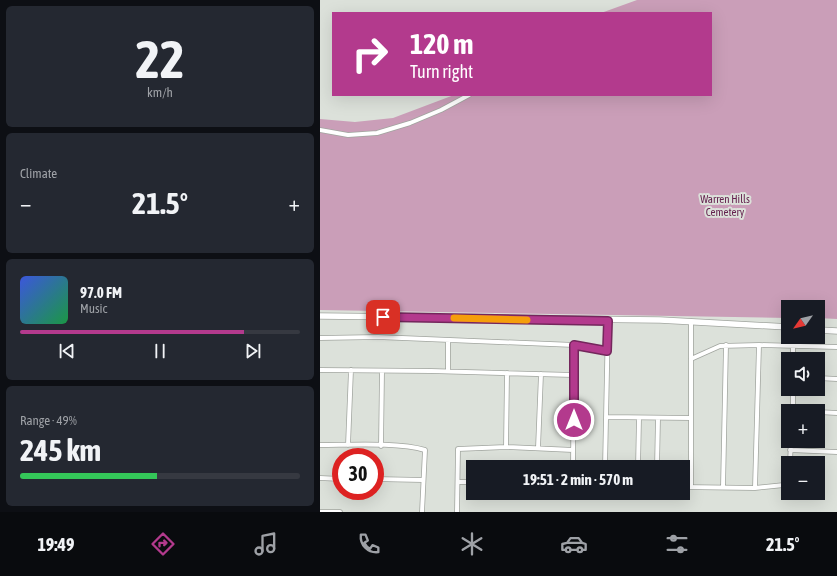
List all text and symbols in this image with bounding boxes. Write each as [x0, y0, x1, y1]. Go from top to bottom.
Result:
icon: right [344, 28, 396, 80]
text: 120 m [410, 28, 473, 60]
text: 22 [136, 29, 184, 89]
text: Turn right [410, 61, 473, 82]
text: km/h [147, 85, 173, 100]
text: Climate [20, 166, 57, 181]
text: 21.5° [132, 186, 188, 220]
text: − [20, 190, 31, 216]
text: + [289, 190, 300, 216]
park label: Warren Hills Cemetery [700, 193, 750, 218]
text: 97.0 FM [80, 284, 122, 301]
pin [366, 300, 400, 334]
north arrow [781, 300, 825, 344]
map controls [781, 300, 825, 500]
text: Music [80, 301, 107, 316]
icon: arrive [372, 306, 394, 328]
icon: previous [56, 340, 78, 362]
icon: pause [149, 340, 171, 362]
icon: next [242, 340, 264, 362]
button: sound [781, 352, 825, 396]
position arrow [553, 399, 595, 441]
button: + [781, 404, 825, 448]
text: Range · 49% [20, 413, 77, 428]
text: 245 km [20, 433, 101, 467]
speed limit sign: 30 [332, 448, 384, 500]
button: − [781, 456, 825, 500]
text: 19:51 · 2 min · 570 m [523, 471, 633, 488]
icon: directions [149, 530, 177, 558]
icon: music [252, 530, 280, 558]
icon: phone [355, 530, 383, 558]
icon: climate [458, 530, 486, 558]
icon: car [560, 530, 588, 558]
icon: filters [663, 530, 691, 558]
text: 19:49 [37, 534, 74, 555]
text: 21.5° [766, 534, 800, 555]

